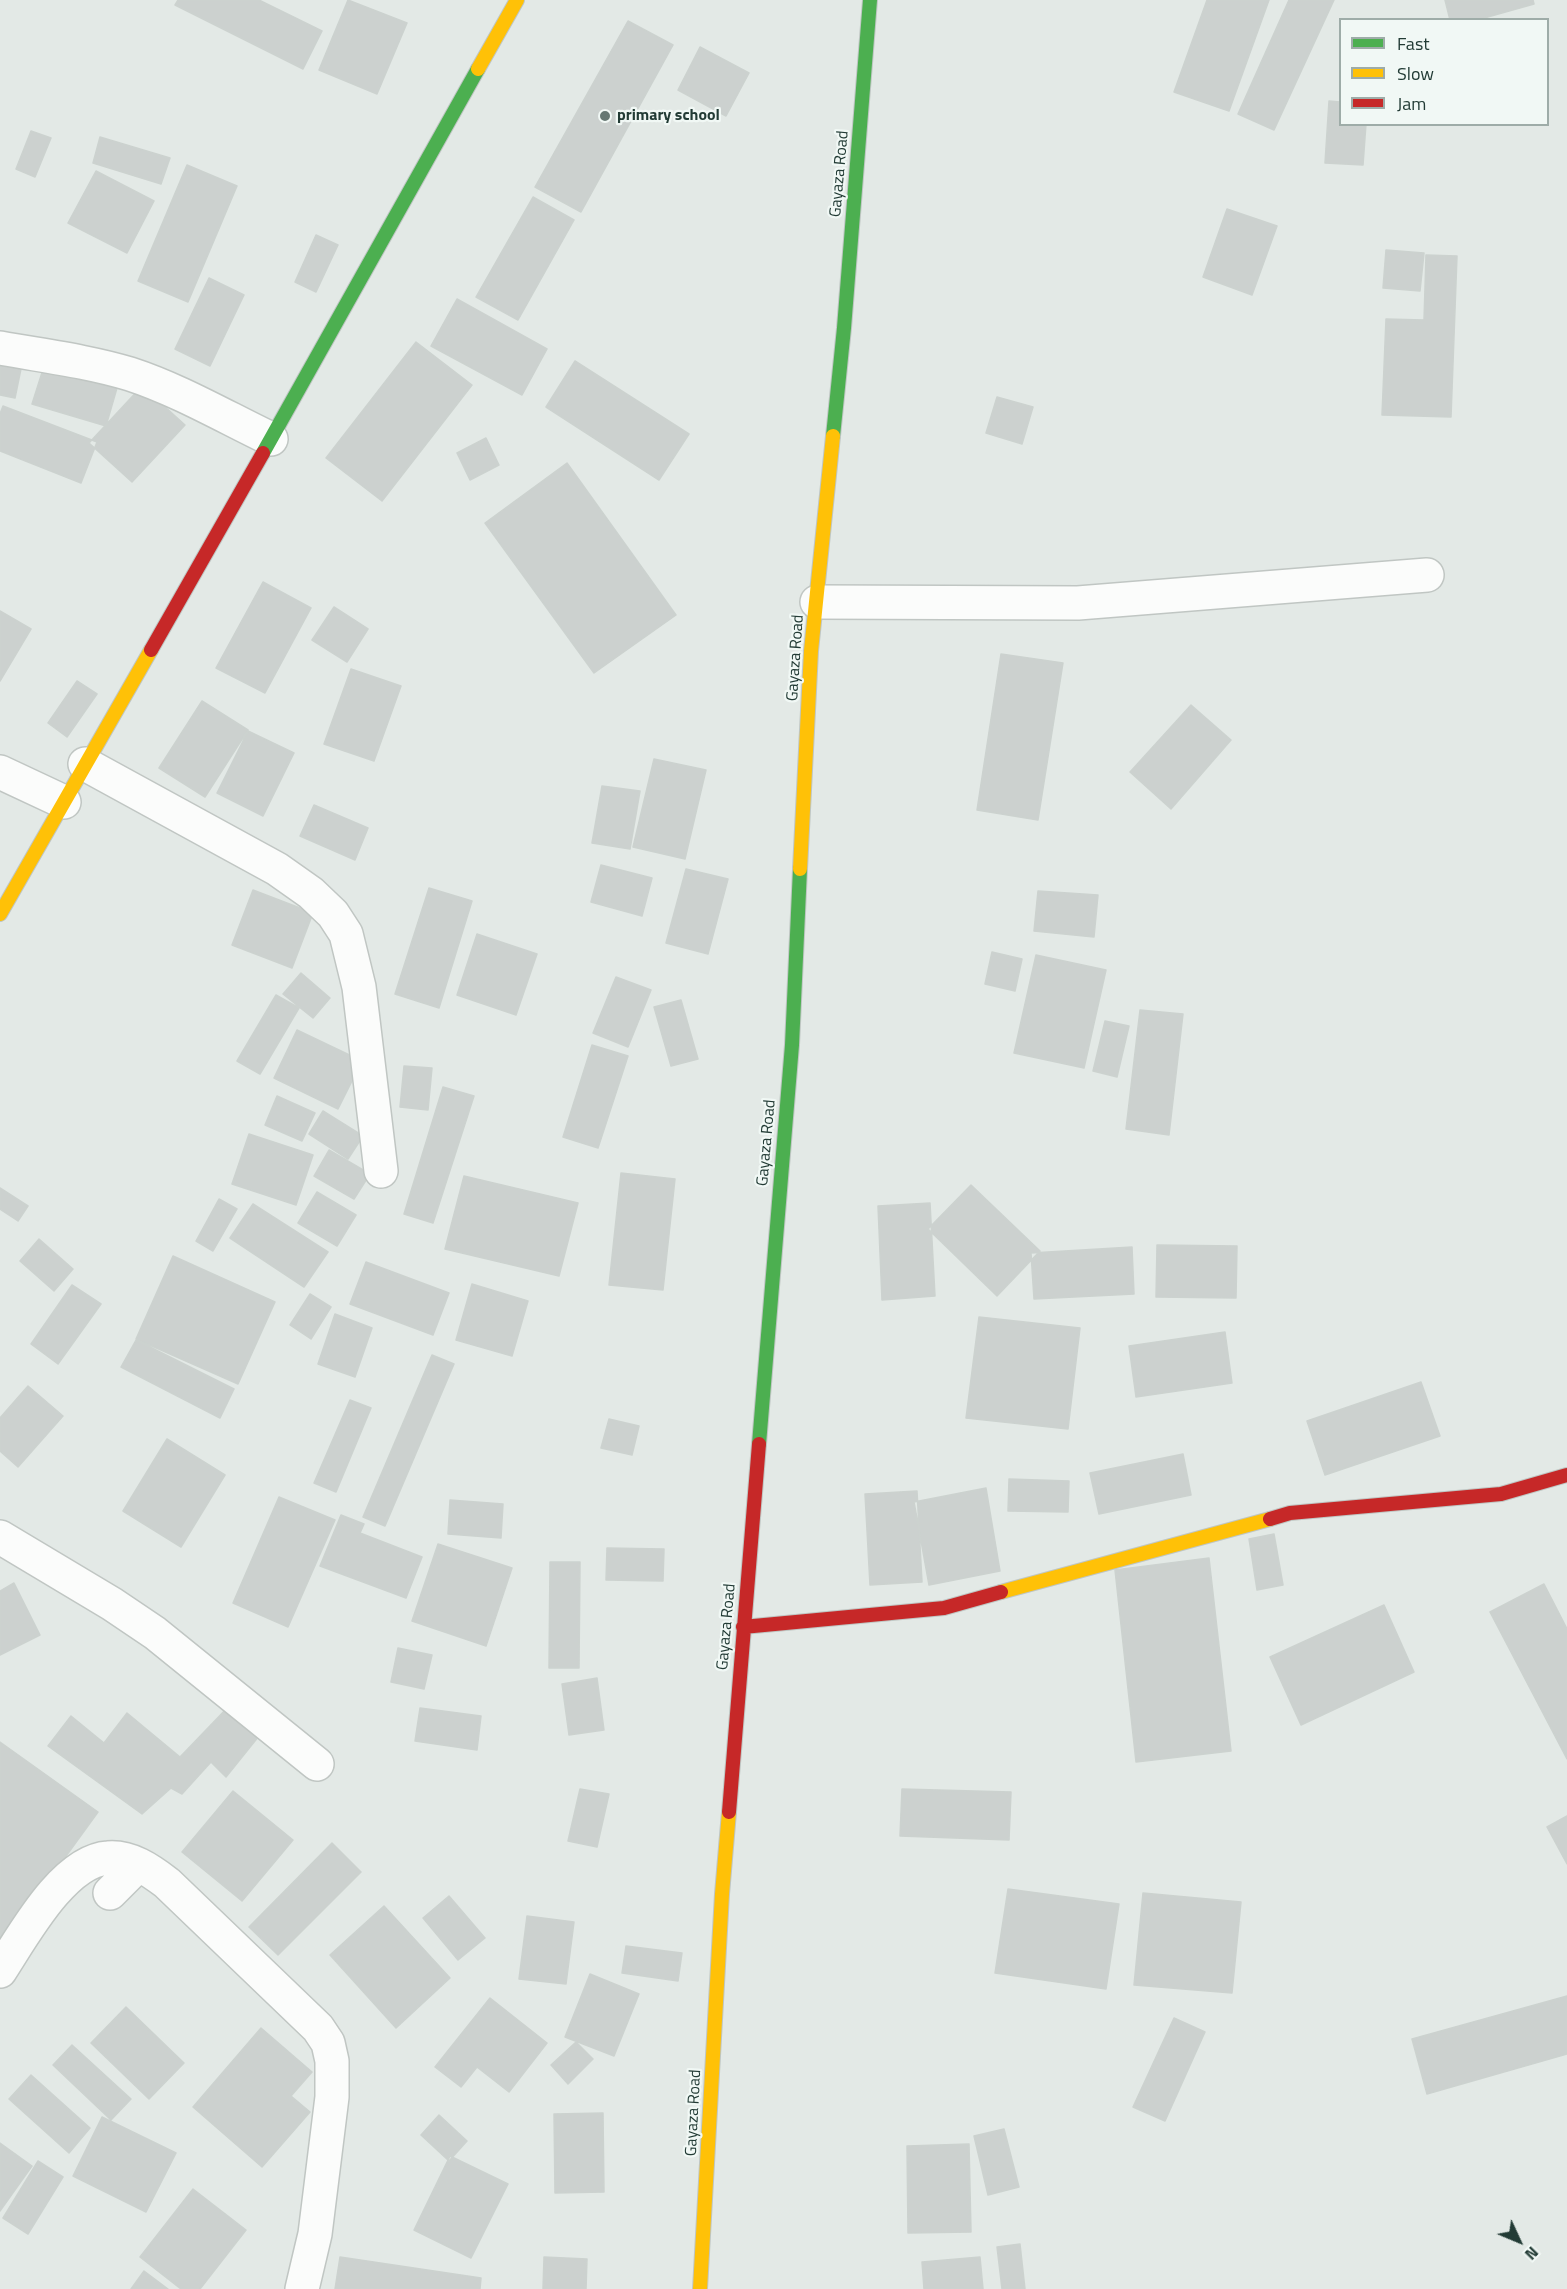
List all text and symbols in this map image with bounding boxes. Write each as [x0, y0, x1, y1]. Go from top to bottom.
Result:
legend [1339, 18, 1549, 126]
text: Fast [1397, 30, 1430, 57]
text: Slow [1397, 60, 1434, 87]
text: Jam [1397, 90, 1426, 117]
place label: primary school [617, 106, 720, 126]
marker: primary school [598, 109, 612, 123]
street label: Gayaza Road [827, 130, 853, 218]
street label: Gayaza Road [783, 614, 809, 702]
street label: Gayaza Road [754, 1099, 780, 1187]
street label: Gayaza Road [714, 1583, 740, 1671]
street label: Gayaza Road [682, 2069, 706, 2157]
north arrow [1489, 2211, 1549, 2271]
text: N [1519, 2241, 1544, 2266]

